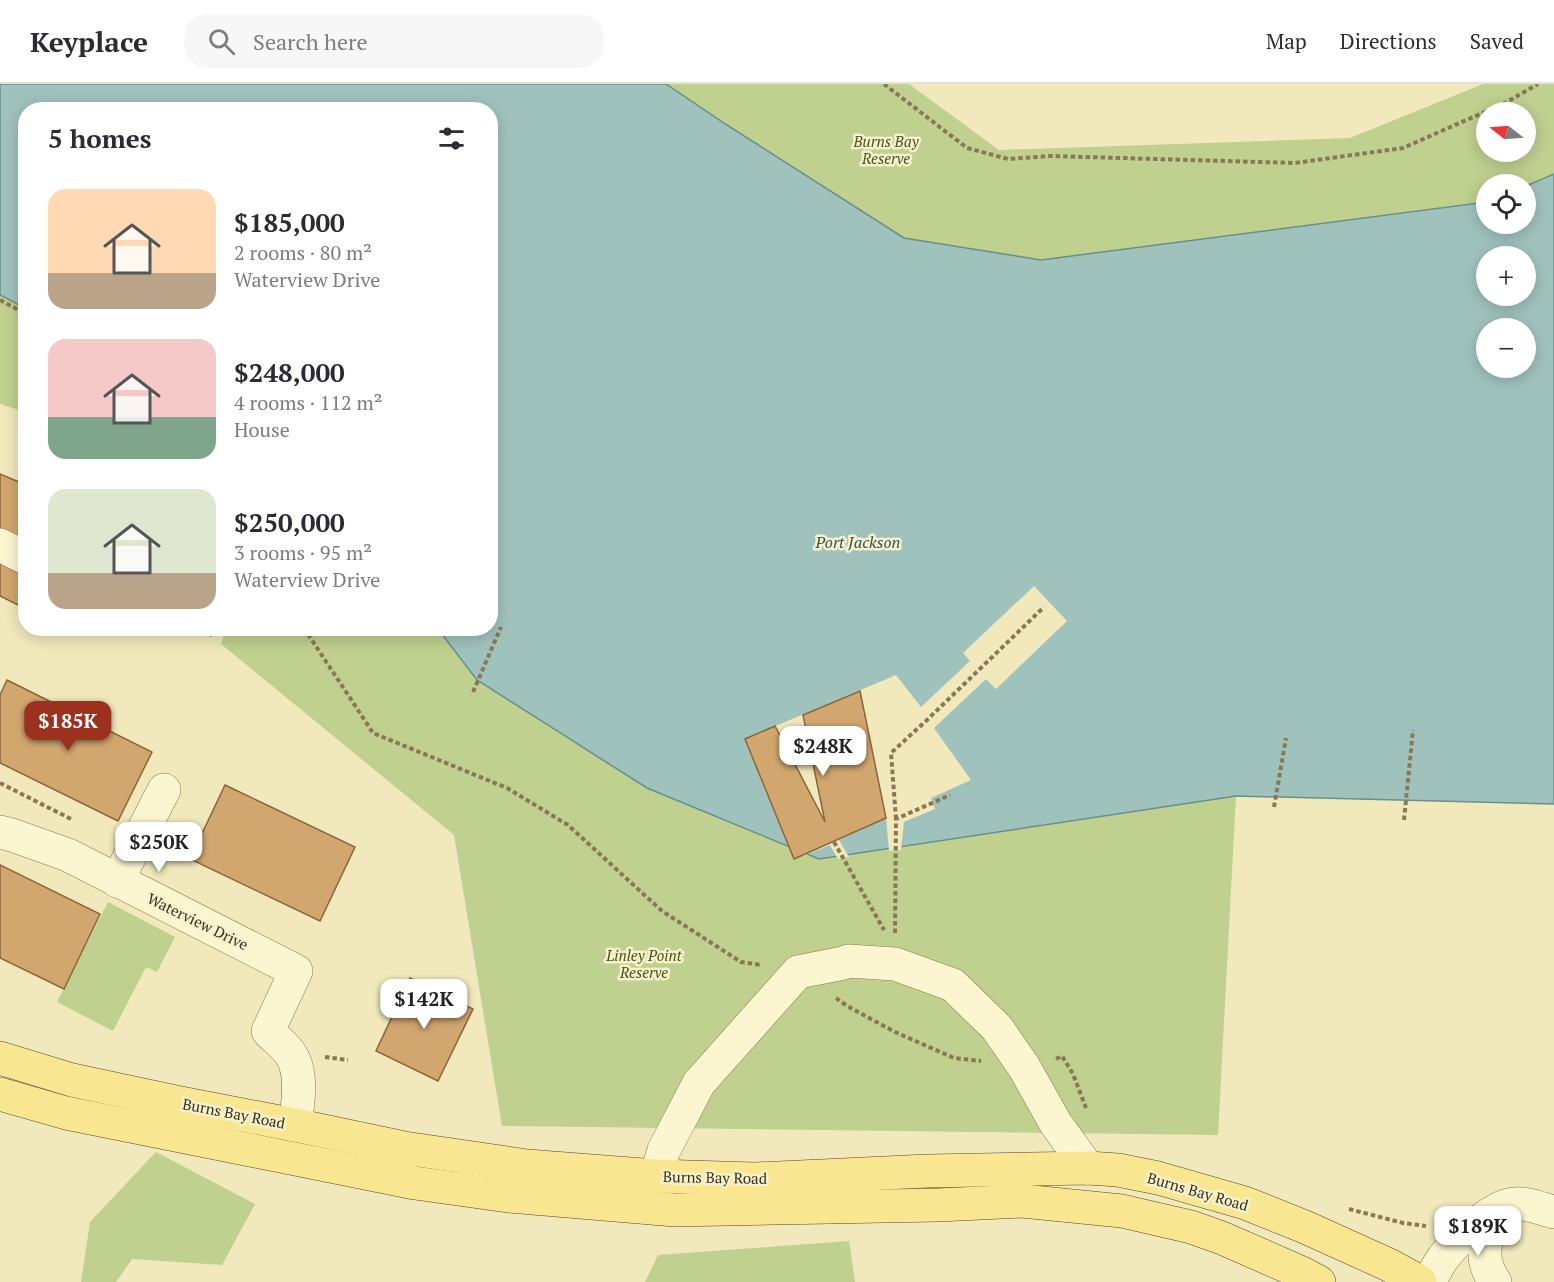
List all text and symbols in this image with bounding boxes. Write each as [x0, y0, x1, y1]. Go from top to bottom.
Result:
search box [184, 14, 604, 68]
text: Keyplace [30, 23, 148, 60]
icon: search [205, 25, 238, 58]
text: Search here [253, 27, 368, 56]
text: Map [1266, 27, 1307, 55]
text: Directions [1340, 27, 1437, 55]
text: Saved [1470, 27, 1524, 55]
north arrow [1476, 102, 1536, 162]
map controls [1476, 102, 1536, 378]
text: 5 homes [48, 121, 152, 155]
icon: filters [435, 122, 468, 155]
park label: Burns Bay Reserve [852, 131, 920, 168]
button: locate [1476, 174, 1536, 234]
text: $185,000 [234, 205, 345, 239]
icon: home [96, 213, 168, 285]
text: 2 rooms · 80 m² [234, 239, 372, 266]
button: + [1476, 246, 1536, 306]
text: Waterview Drive [234, 266, 380, 293]
button: − [1476, 318, 1536, 378]
text: $248,000 [234, 355, 345, 389]
icon: home [96, 363, 168, 435]
text: 4 rooms · 112 m² [234, 389, 382, 416]
text: House [234, 416, 290, 443]
text: $250,000 [234, 505, 345, 539]
icon: home [96, 513, 168, 585]
water label: Port Jackson [815, 531, 900, 553]
text: 3 rooms · 95 m² [234, 539, 372, 566]
text: Waterview Drive [234, 566, 380, 593]
pin: $185K [26, 701, 110, 752]
text: $185K [38, 707, 98, 734]
pin: $248K [781, 726, 865, 777]
text: $248K [793, 732, 853, 759]
pin: $250K [117, 822, 201, 873]
text: $250K [129, 828, 189, 855]
street label: Waterview Drive [144, 888, 252, 954]
park label: Linley Point Reserve [605, 945, 683, 982]
pin: $142K [382, 979, 466, 1030]
text: $142K [394, 985, 454, 1012]
street label: Burns Bay Road [181, 1093, 287, 1133]
street label: Burns Bay Road [663, 1166, 767, 1188]
street label: Burns Bay Road [1145, 1167, 1251, 1215]
pin: $189K [1436, 1206, 1520, 1257]
text: $189K [1448, 1212, 1508, 1239]

